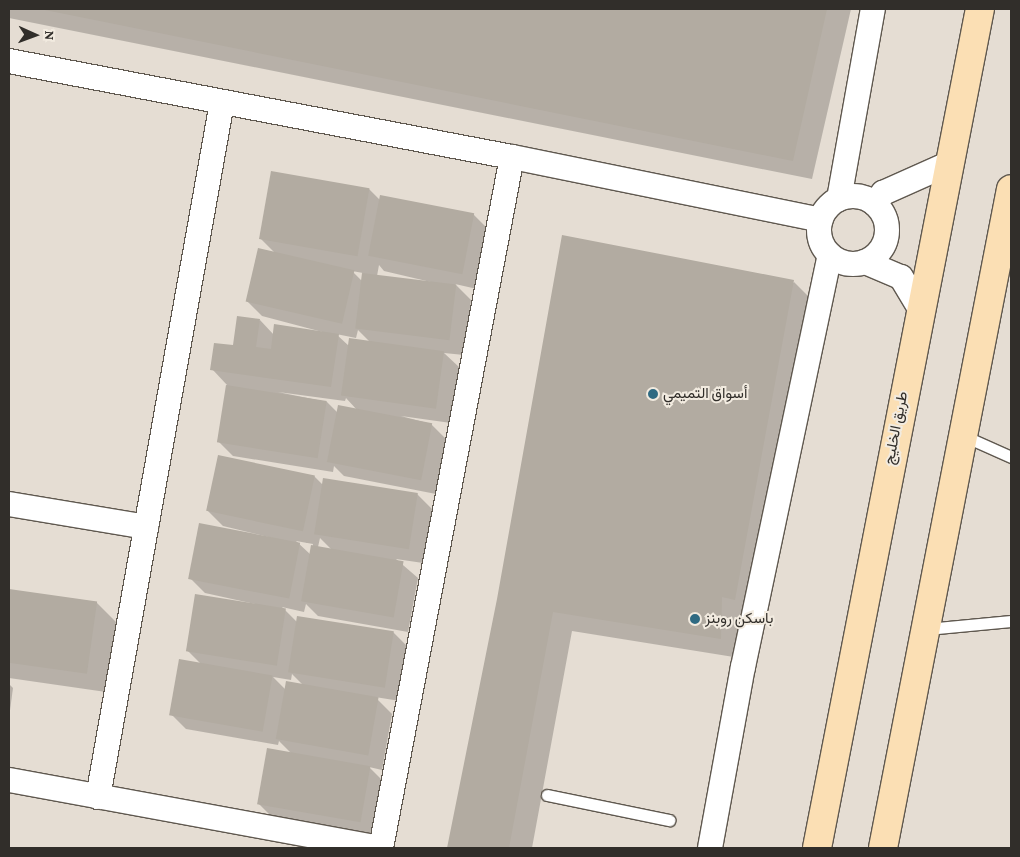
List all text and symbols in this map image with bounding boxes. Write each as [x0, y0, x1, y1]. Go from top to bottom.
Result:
north arrow [10, 10, 60, 60]
text: N [42, 30, 58, 41]
place label: أسواق التميمي [663, 385, 747, 403]
marker: أسواق التميمي [647, 388, 659, 400]
street label: طريق الخليج [880, 390, 912, 466]
place label: باسكن روبنز [705, 610, 773, 628]
marker: باسكن روبنز [689, 613, 701, 625]

